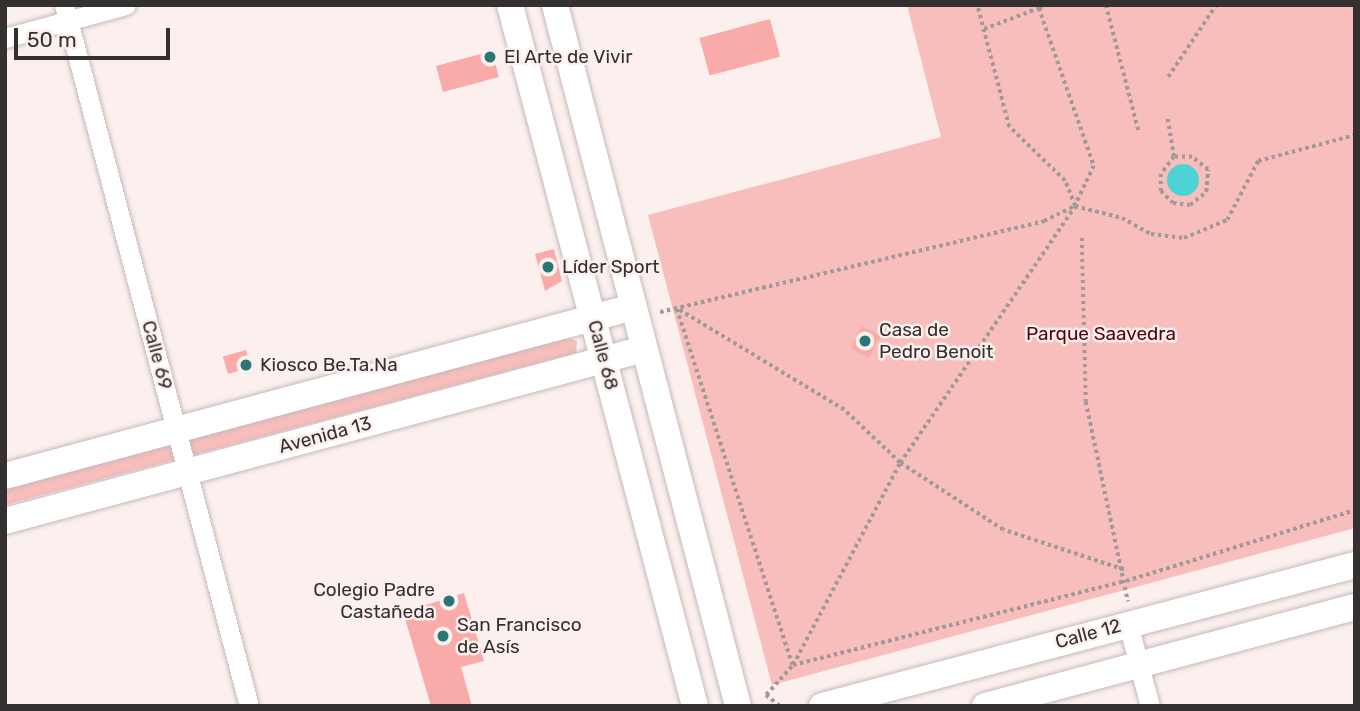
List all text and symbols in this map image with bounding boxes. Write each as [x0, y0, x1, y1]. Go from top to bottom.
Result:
scale bar [18, 14, 173, 58]
text: 50 m [27, 27, 77, 52]
place label: El Arte de Vivir [504, 46, 633, 68]
marker: El Arte de Vivir [482, 49, 498, 65]
place label: Líder Sport [562, 256, 660, 278]
marker: Líder Sport [540, 259, 556, 275]
street label: Calle 69 [137, 318, 177, 392]
street label: Calle 68 [583, 318, 623, 392]
place label: Casa de Pedro Benoit [879, 319, 993, 363]
park label: Parque Saavedra [1026, 323, 1176, 345]
marker: Casa de Pedro Benoit [857, 333, 873, 349]
place label: Kiosco Be.Ta.Na [260, 354, 398, 376]
marker: Kiosco Be.Ta.Na [238, 357, 254, 373]
street label: Avenida 13 [276, 412, 374, 458]
place label: Colegio Padre Castañeda [313, 579, 435, 623]
marker: Colegio Padre Castañeda [441, 593, 457, 609]
place label: San Francisco de Asís [457, 614, 582, 658]
street label: Calle 12 [1053, 614, 1123, 654]
marker: San Francisco de Asís [435, 628, 451, 644]

